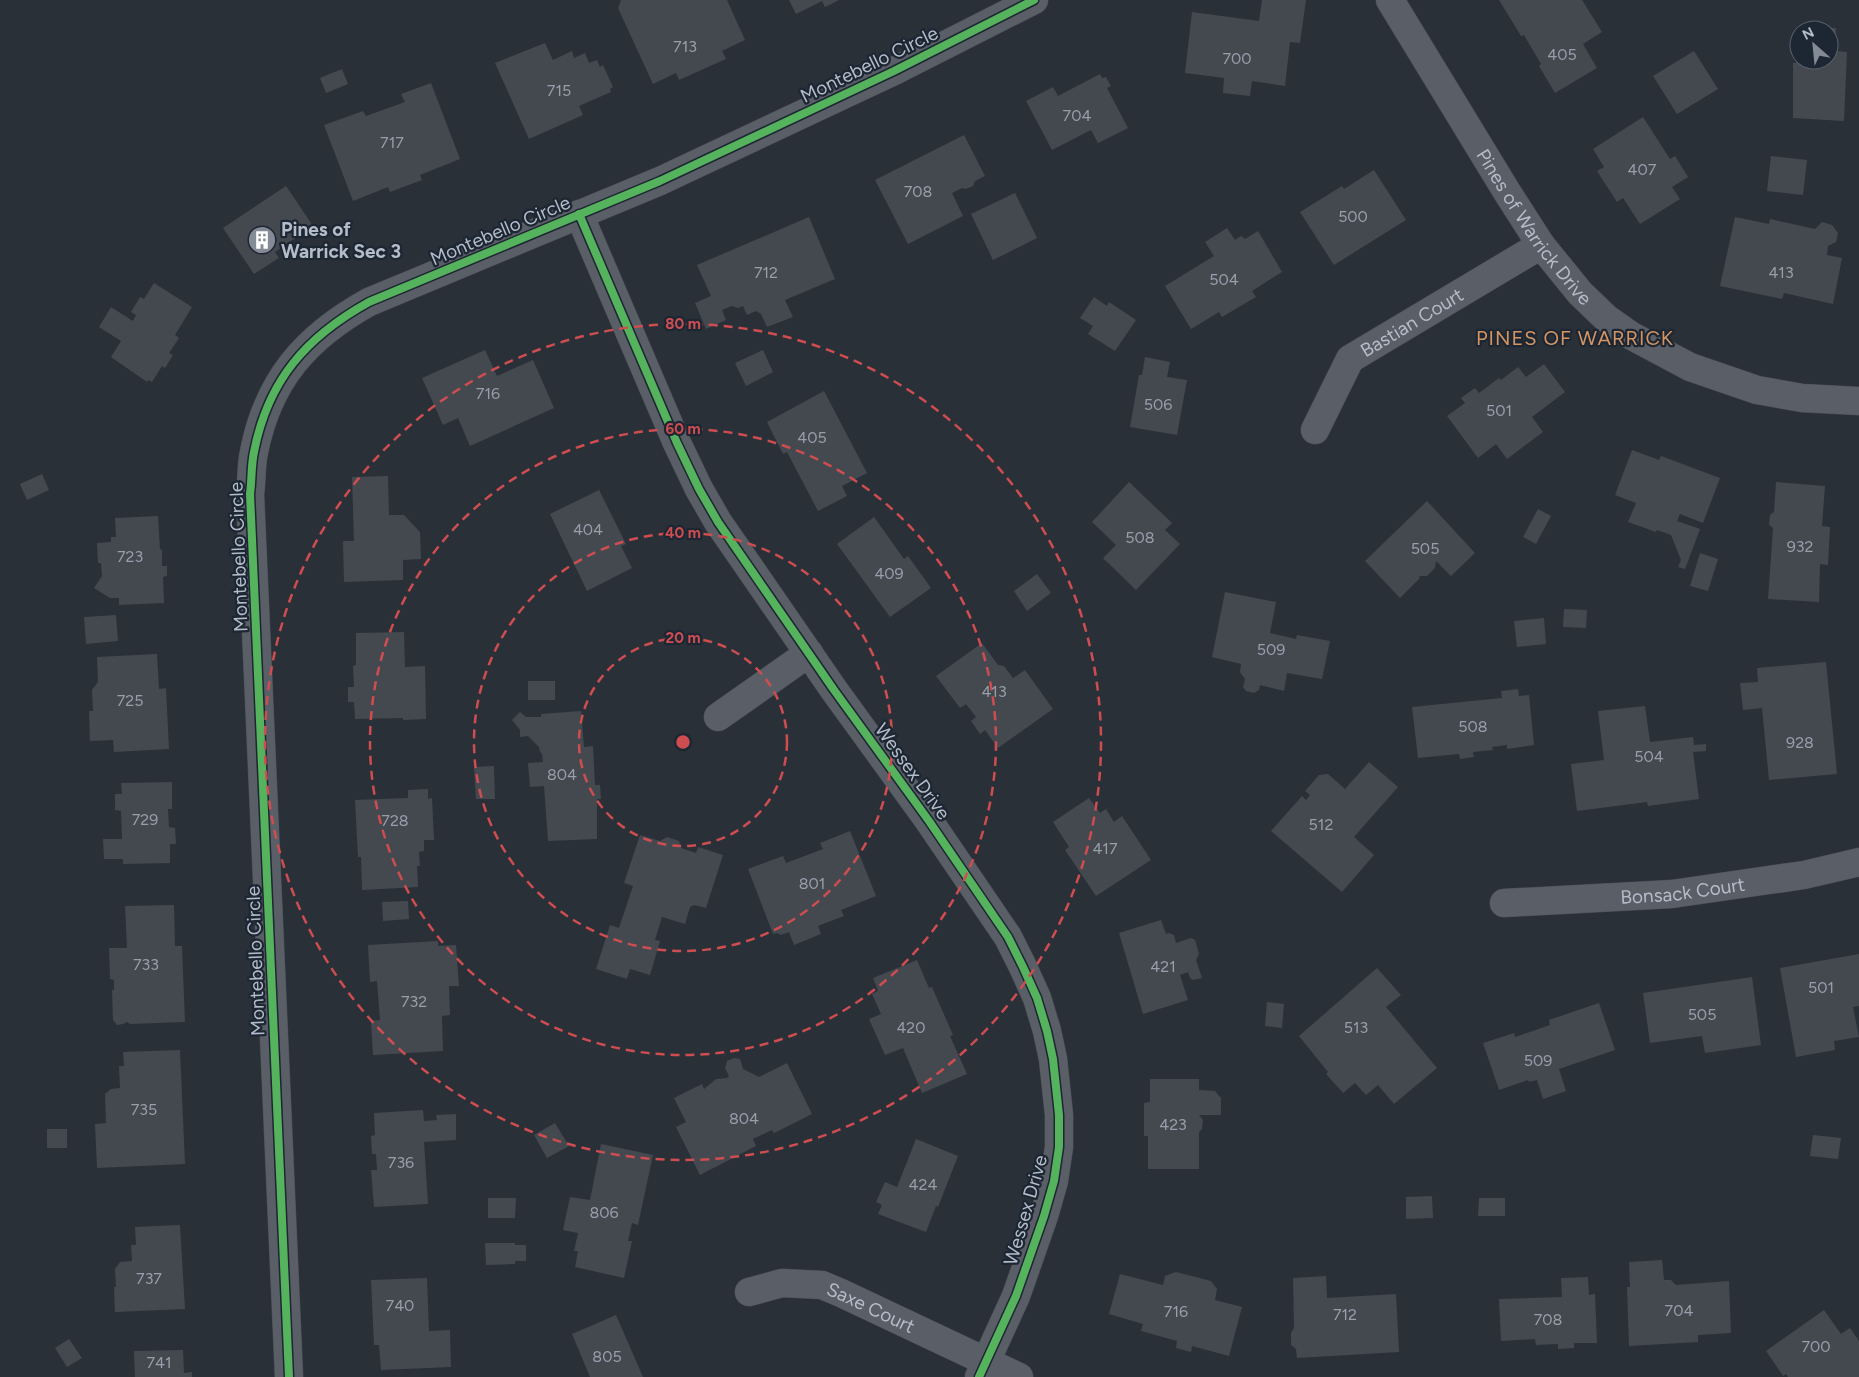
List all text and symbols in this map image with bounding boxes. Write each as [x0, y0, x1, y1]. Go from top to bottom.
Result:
north arrow [1789, 20, 1839, 70]
street label: Montebello Circle [797, 21, 942, 108]
text: N [1800, 24, 1817, 44]
house number: 713 [673, 37, 697, 56]
house number: 405 [1547, 45, 1577, 64]
house number: 700 [1222, 49, 1252, 68]
house number: 715 [547, 81, 571, 100]
house number: 704 [1063, 106, 1091, 125]
house number: 717 [380, 133, 404, 152]
street label: Pines of Warrick Drive [1471, 145, 1596, 310]
house number: 407 [1628, 160, 1657, 179]
house number: 708 [904, 182, 932, 201]
street label: Montebello Circle [427, 191, 574, 270]
house number: 500 [1338, 207, 1368, 226]
place label: Pines of Warrick Sec 3 [281, 218, 401, 263]
building icon: Pines of Warrick Sec 3 [247, 225, 277, 255]
house number: 712 [754, 263, 778, 282]
house number: 413 [1768, 263, 1794, 282]
house number: 504 [1209, 270, 1239, 289]
street label: Bastian Court [1356, 283, 1468, 362]
text: 80 m [665, 315, 701, 333]
district label: PINES OF WARRICK [1476, 326, 1674, 350]
house number: 716 [476, 384, 500, 403]
house number: 506 [1144, 395, 1172, 414]
house number: 501 [1486, 401, 1512, 420]
text: 60 m [665, 420, 701, 438]
house number: 405 [797, 428, 827, 447]
street label: Montebello Circle [224, 482, 253, 632]
house number: 404 [573, 520, 603, 539]
text: 40 m [665, 524, 701, 542]
house number: 508 [1125, 528, 1155, 547]
house number: 932 [1787, 537, 1813, 556]
house number: 505 [1411, 539, 1439, 558]
house number: 723 [117, 547, 143, 566]
house number: 409 [874, 564, 904, 583]
text: 20 m [665, 629, 701, 647]
house number: 509 [1257, 640, 1285, 659]
house number: 413 [981, 682, 1007, 701]
house number: 725 [117, 691, 143, 710]
house number: 508 [1458, 717, 1488, 736]
street label: Wessex Drive [870, 719, 955, 824]
centre of rings [674, 733, 692, 751]
house number: 928 [1786, 733, 1814, 752]
house number: 504 [1634, 747, 1664, 766]
house number: 804 [547, 765, 577, 784]
house number: 729 [132, 810, 158, 829]
house number: 728 [381, 811, 409, 830]
house number: 512 [1309, 815, 1333, 834]
house number: 417 [1092, 839, 1118, 858]
street label: Bonsack Court [1620, 873, 1746, 909]
house number: 801 [799, 874, 825, 893]
street label: Montebello Circle [241, 886, 270, 1036]
house number: 733 [133, 955, 159, 974]
house number: 421 [1150, 957, 1176, 976]
house number: 501 [1808, 978, 1834, 997]
house number: 732 [401, 992, 427, 1011]
house number: 505 [1688, 1005, 1716, 1024]
house number: 420 [896, 1018, 926, 1037]
house number: 513 [1344, 1018, 1368, 1037]
house number: 509 [1524, 1051, 1552, 1070]
house number: 735 [131, 1100, 157, 1119]
house number: 804 [729, 1109, 759, 1128]
house number: 423 [1159, 1115, 1187, 1134]
street label: Wessex Drive [999, 1152, 1052, 1268]
house number: 736 [388, 1153, 414, 1172]
house number: 424 [909, 1175, 937, 1194]
house number: 806 [589, 1203, 619, 1222]
house number: 737 [136, 1269, 162, 1288]
street label: Saxe Court [823, 1277, 918, 1338]
house number: 740 [386, 1296, 414, 1315]
house number: 704 [1665, 1301, 1693, 1320]
house number: 716 [1164, 1302, 1188, 1321]
house number: 712 [1333, 1305, 1357, 1324]
house number: 708 [1534, 1310, 1562, 1329]
house number: 700 [1801, 1337, 1831, 1356]
house number: 805 [592, 1347, 622, 1366]
house number: 741 [146, 1353, 172, 1372]

